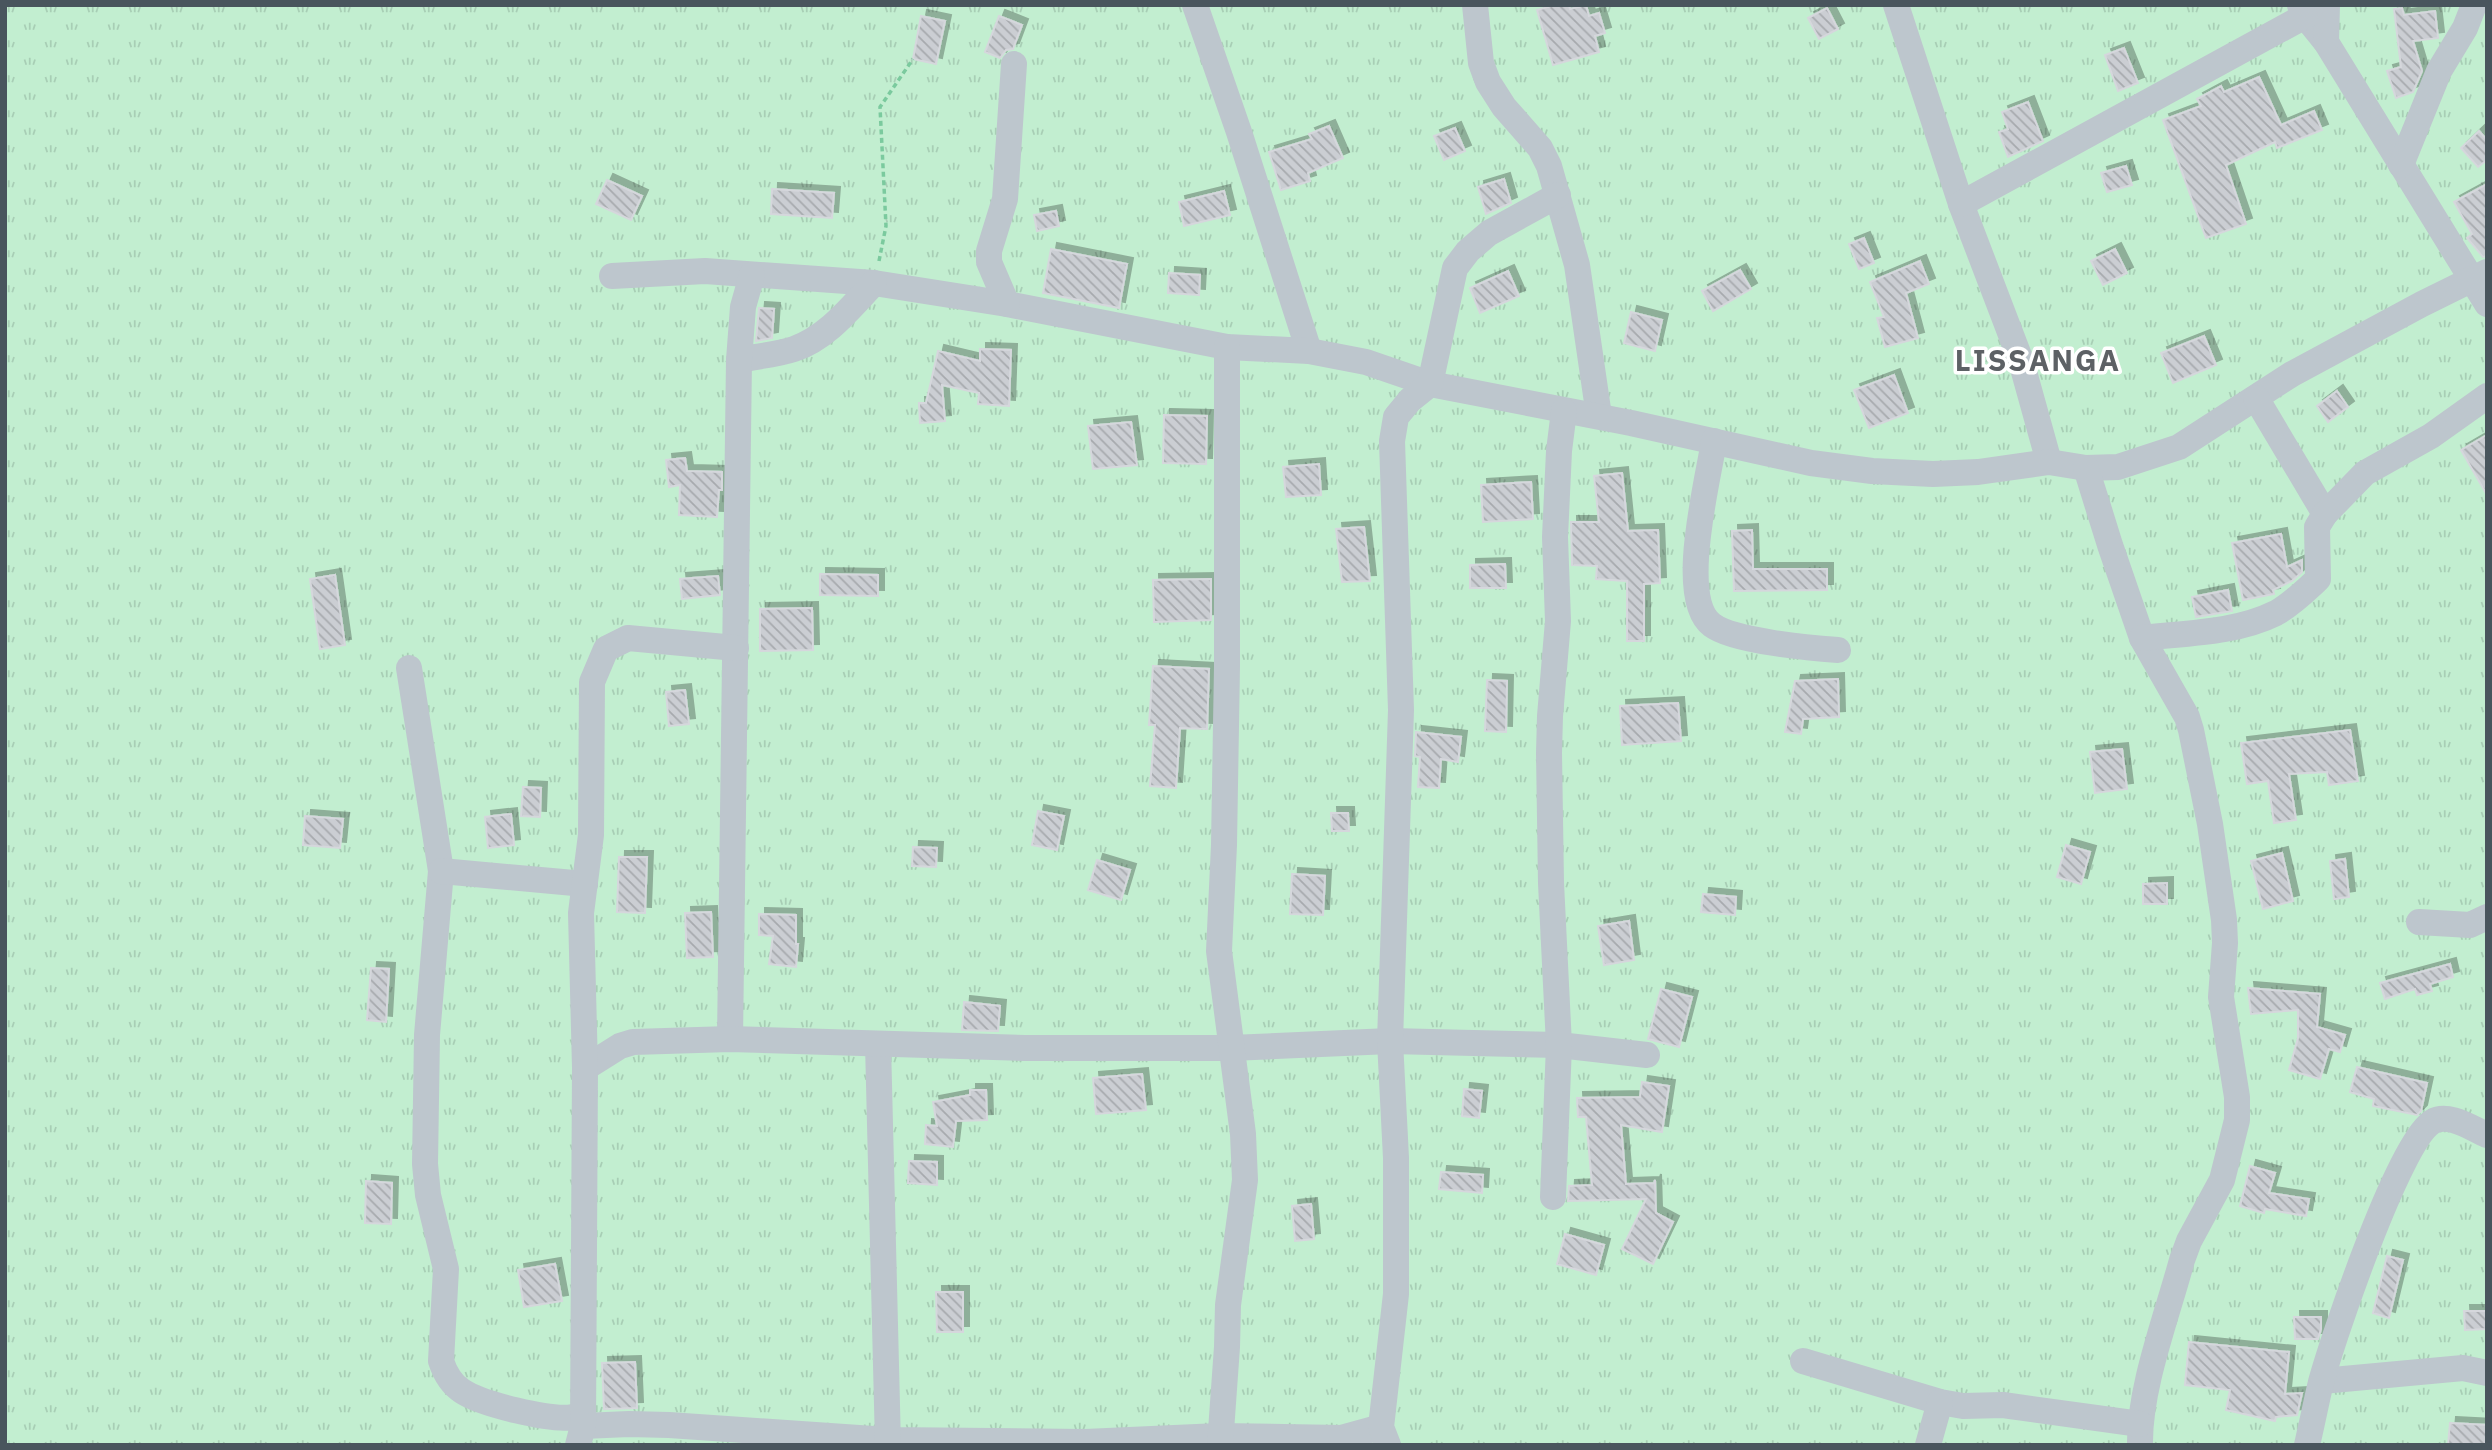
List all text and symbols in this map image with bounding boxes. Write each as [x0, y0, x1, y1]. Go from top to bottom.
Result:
district label: LISSANGA [1955, 340, 2121, 379]

